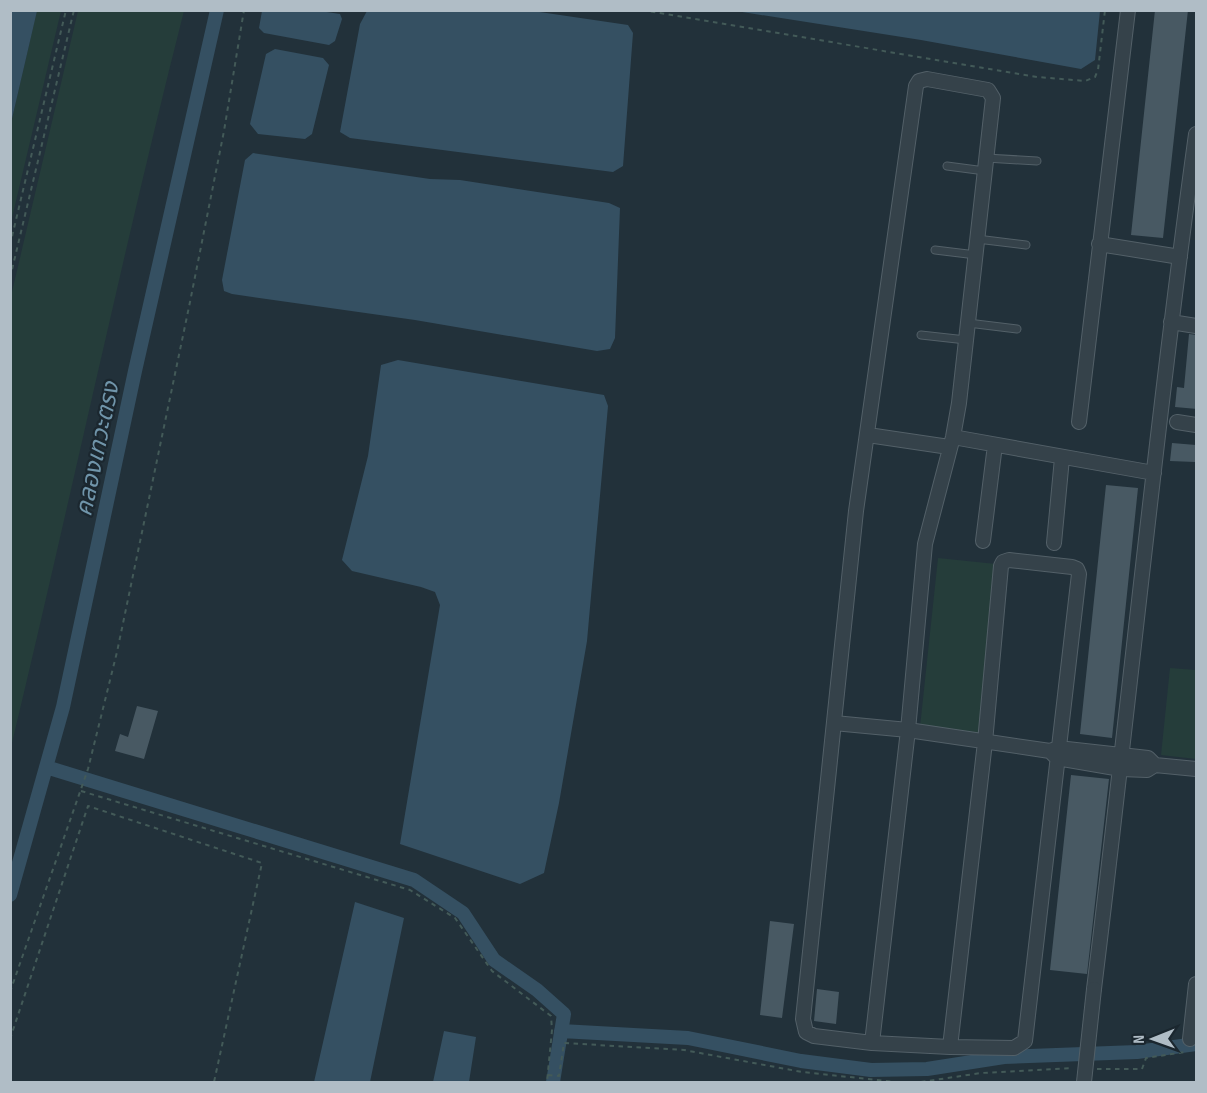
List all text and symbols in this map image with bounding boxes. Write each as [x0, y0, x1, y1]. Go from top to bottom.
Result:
water label: คลองเทวะตรง [69, 378, 126, 519]
north arrow [1123, 1009, 1183, 1069]
text: N [1130, 1035, 1149, 1044]

